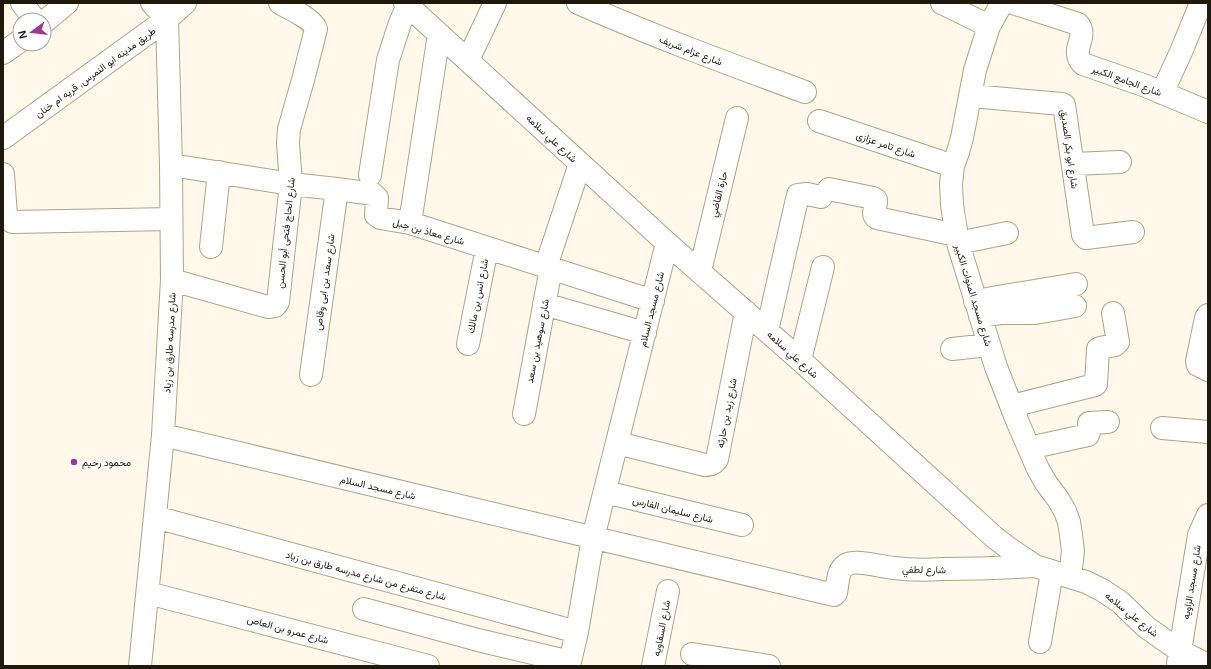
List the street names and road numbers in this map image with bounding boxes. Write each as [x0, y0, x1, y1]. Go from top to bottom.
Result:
street label: طريق مدينه ابو النمرس, قريه ام خنان [33, 25, 159, 121]
street label: شارع عزام شريف [657, 33, 724, 68]
street label: شارع الجامع الكبير [1089, 62, 1163, 99]
street label: شارع ابو بكر الصديق [1057, 109, 1081, 190]
street label: شارع علي سلامه [522, 112, 579, 167]
street label: شارع تامر عزازى [854, 129, 917, 161]
street label: حارة القاضي [707, 170, 732, 219]
street label: شارع الحاج فتحى أبو الحسن [274, 177, 298, 289]
street label: شارع معاذ بن جبل [392, 216, 466, 248]
street label: شارع سعد بن ابى وقاص [312, 233, 338, 331]
street label: شارع مسجد المنوات الكبير [952, 242, 994, 348]
street label: شارع انس بن مالك [465, 258, 491, 335]
street label: شارع مسجد السلام [637, 270, 667, 348]
street label: شارع مدرسه طارق بن زياد [161, 292, 179, 394]
street label: شارع سوهيد بن سعد [524, 298, 552, 384]
street label: شارع علي سلامه [763, 329, 821, 383]
street label: شارع زيد بن حارثه [714, 377, 740, 449]
street label: شارع مسجد السلام [339, 473, 417, 503]
street label: شارع سليمان الفارس [631, 494, 714, 526]
street label: شارع مسجد الزاويه [1180, 544, 1204, 620]
street label: شارع متفرع من شارع مدرسه طارق بن زياد [284, 549, 447, 603]
street label: شارع لطفي [902, 564, 946, 578]
street label: شارع علي سلامه [1101, 590, 1160, 642]
street label: شارع السقاويه [651, 599, 673, 657]
street label: شارع عمرو بن العاص [246, 613, 330, 647]

